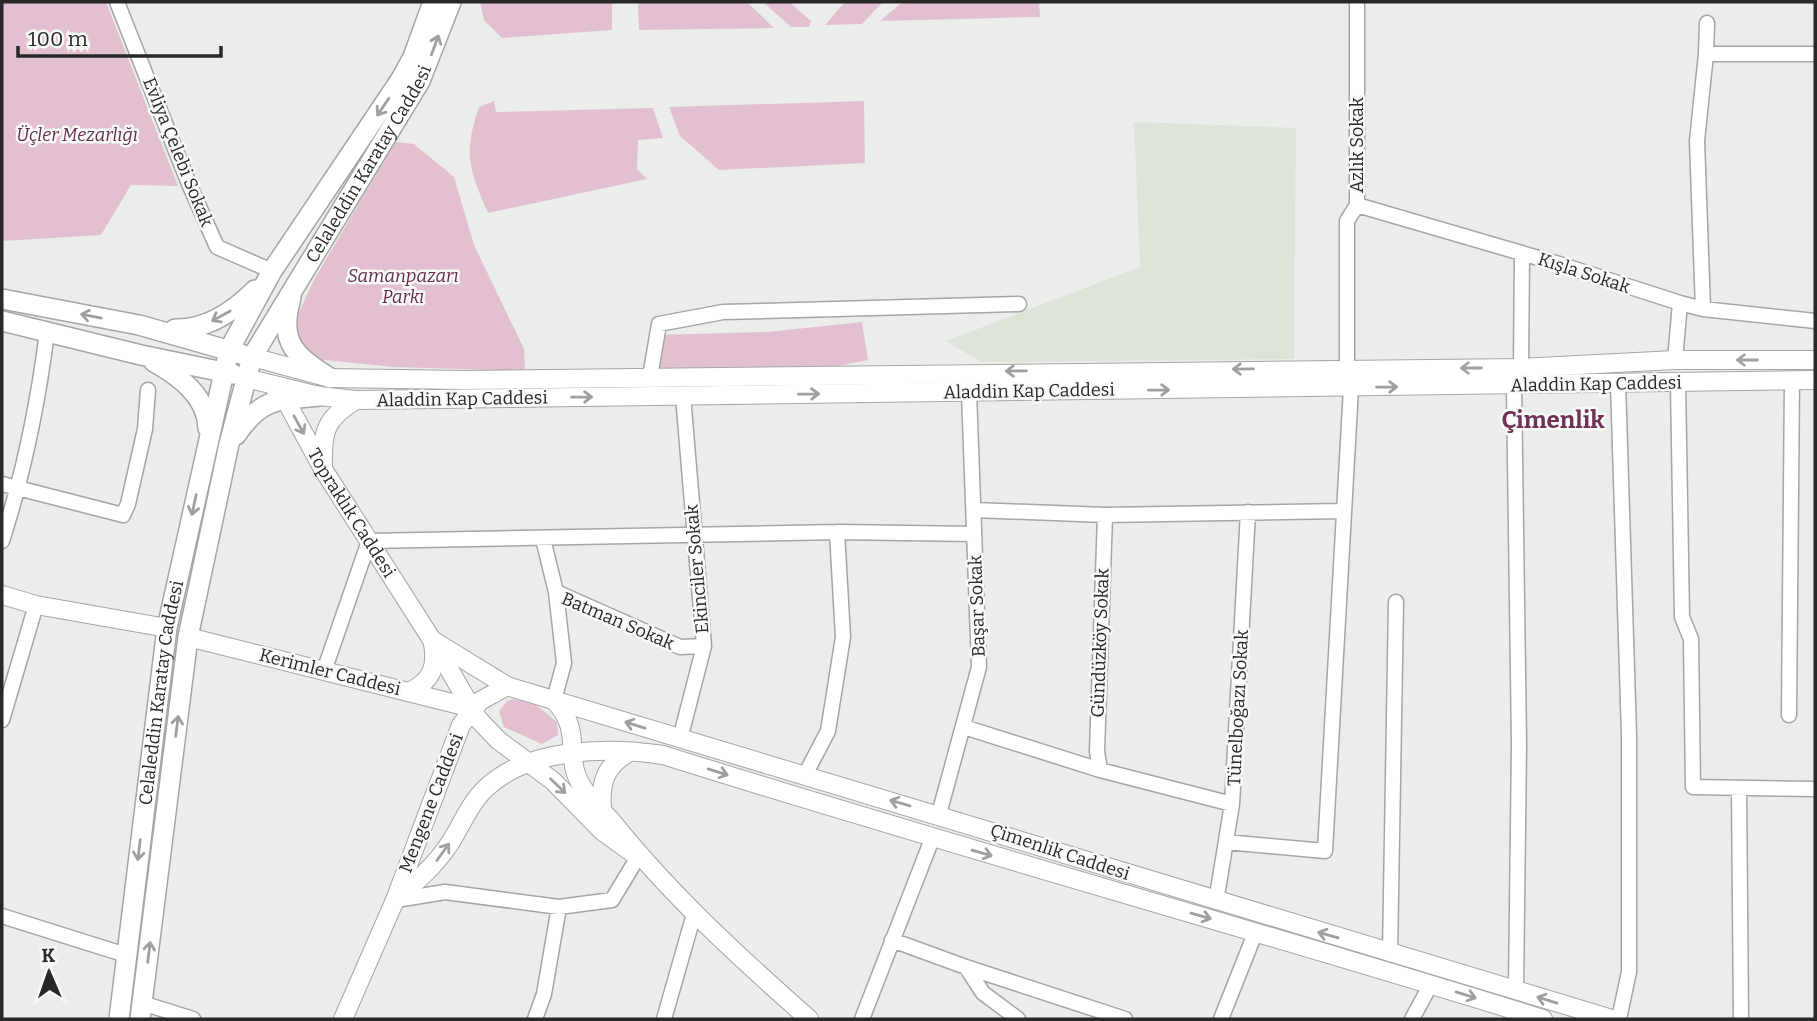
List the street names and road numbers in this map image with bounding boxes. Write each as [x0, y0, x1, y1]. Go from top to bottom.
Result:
street label: Celaleddin Karatay Caddesi [301, 62, 436, 267]
street label: Evliya Çelebi Sokak [138, 74, 218, 230]
street label: Azlık Sokak [1346, 96, 1368, 193]
street label: Kışla Sokak [1535, 248, 1634, 298]
street label: Aladdin Kap Caddesi [1510, 372, 1682, 396]
street label: Aladdin Kap Caddesi [943, 379, 1115, 403]
street label: Aladdin Kap Caddesi [376, 387, 548, 411]
street label: Topraklık Caddesi [303, 444, 400, 582]
street label: Ekinciler Sokak [680, 503, 714, 634]
street label: Başar Sokak [964, 554, 990, 657]
street label: Gündüzköy Sokak [1086, 567, 1114, 718]
street label: Celaleddin Karatay Caddesi [134, 578, 188, 806]
street label: Batman Sokak [558, 587, 678, 655]
street label: Tünelboğazı Sokak [1223, 628, 1253, 787]
street label: Kerimler Caddesi [257, 644, 403, 700]
street label: Mengene Caddesi [394, 730, 468, 876]
street label: Çimenlik Caddesi [987, 819, 1133, 885]

